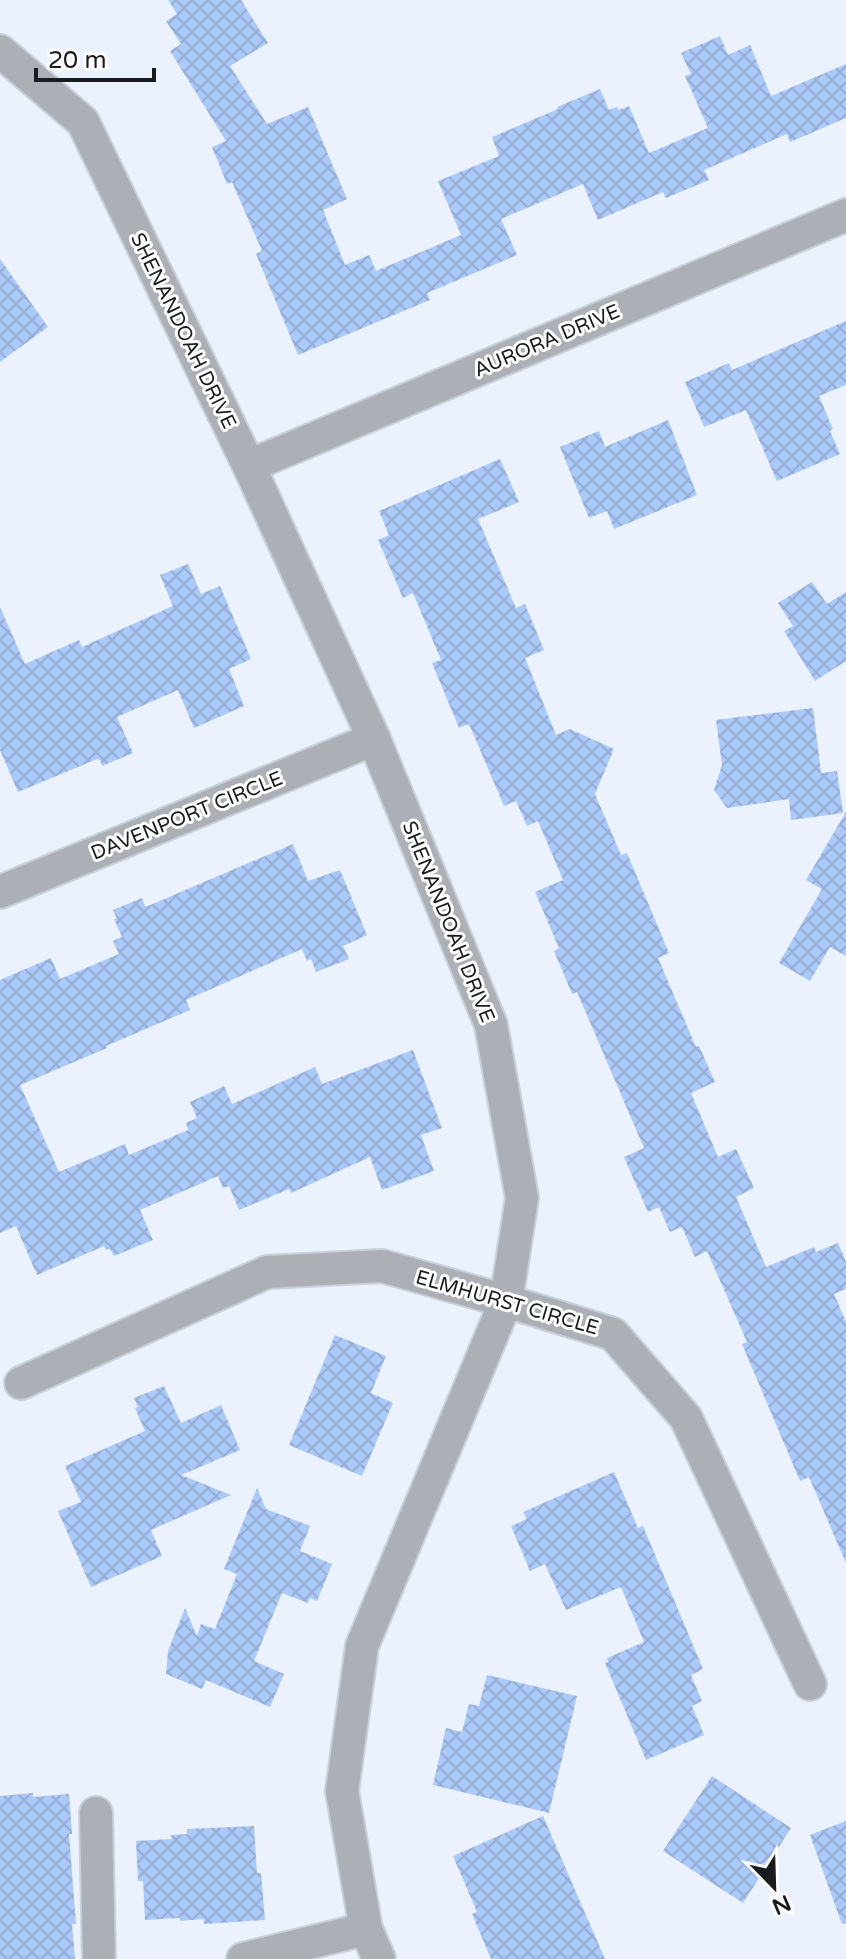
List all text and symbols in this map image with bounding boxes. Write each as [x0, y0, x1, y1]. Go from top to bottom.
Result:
scale bar [36, 32, 154, 82]
text: 20 m [48, 46, 106, 75]
street label: SHENANDOAH DRIVE [125, 229, 241, 433]
street label: AURORA DRIVE [470, 299, 624, 383]
street label: DAVENPORT CIRCLE [88, 767, 286, 865]
street label: SHENANDOAH DRIVE [397, 818, 499, 1026]
street label: ELMHURST CIRCLE [413, 1265, 601, 1341]
north arrow [734, 1847, 814, 1927]
text: N [768, 1889, 795, 1920]

